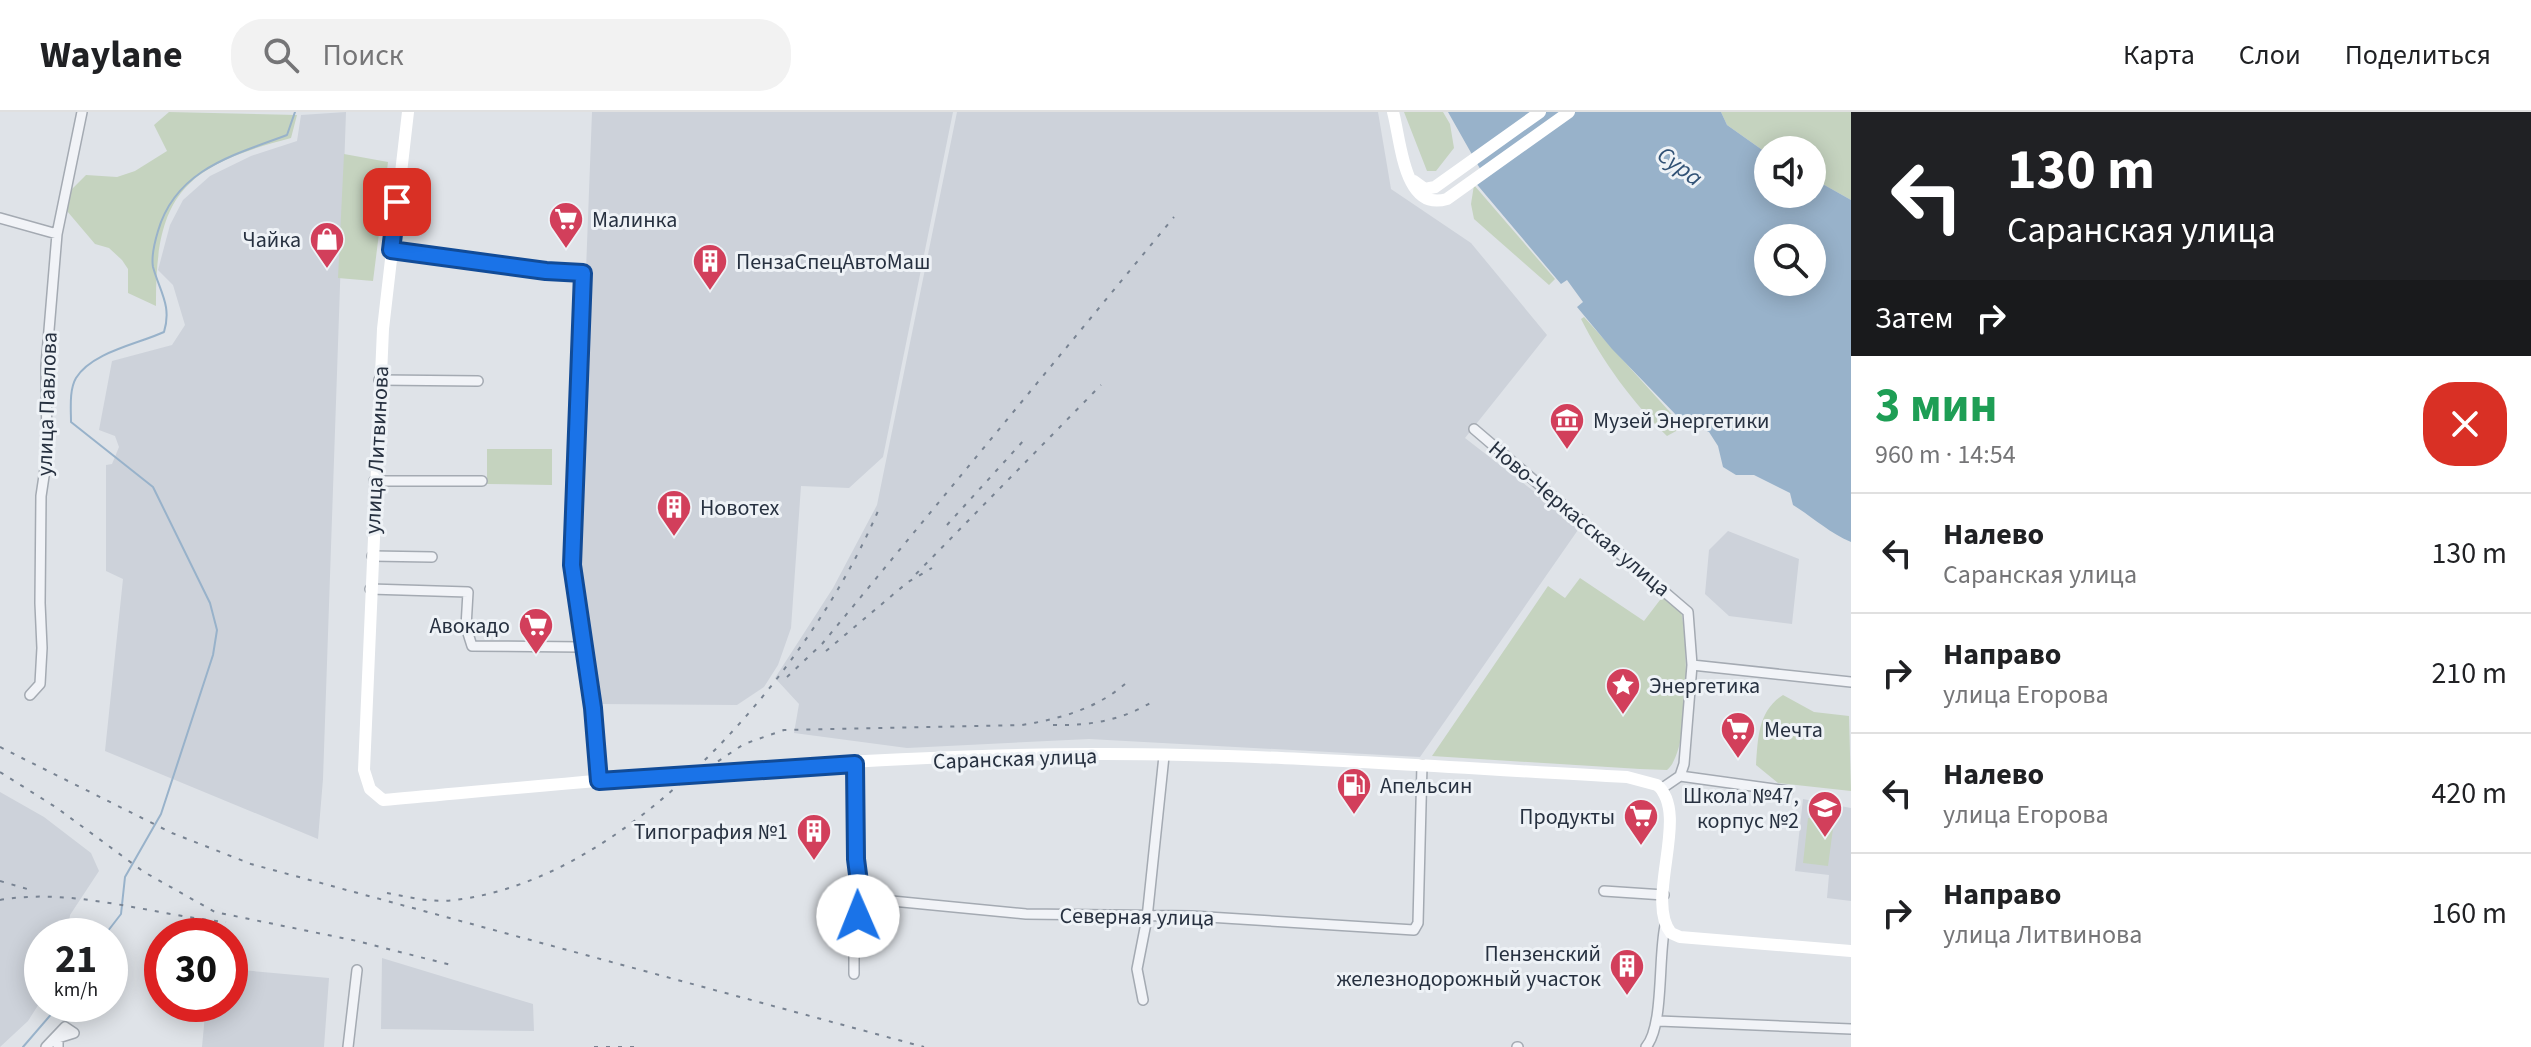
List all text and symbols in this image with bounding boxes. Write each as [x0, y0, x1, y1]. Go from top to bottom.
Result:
search box [231, 19, 791, 91]
text: Waylane [40, 28, 183, 82]
icon: search [259, 33, 303, 77]
text: Поиск [323, 34, 404, 77]
text: Карта [2123, 35, 2195, 75]
text: Слои [2239, 35, 2301, 75]
text: Поделиться [2345, 35, 2491, 75]
text: 130 m [2007, 131, 2155, 210]
map controls [1754, 136, 1826, 296]
button: sound [1754, 136, 1826, 208]
water label: Сура [1649, 138, 1710, 195]
icon: left [1875, 144, 1979, 248]
pin [363, 168, 431, 236]
icon: arrive [375, 180, 419, 224]
supermarket icon: Малинка [547, 200, 585, 250]
place label: Малинка [592, 204, 677, 236]
text: Саранская улица [2007, 205, 2276, 256]
shop icon: Чайка [308, 220, 346, 270]
place label: Чайка [243, 224, 301, 256]
button: search [1754, 224, 1826, 296]
building icon: ПензаСпецАвтоМаш [691, 242, 729, 292]
place label: ПензаСпецАвтоМаш [736, 246, 930, 278]
icon: right [1969, 296, 2013, 340]
text: Затем [1875, 297, 1953, 340]
street label: улица Павлова [28, 331, 66, 477]
street label: улица Литвинова [357, 365, 397, 535]
text: 3 мин [1875, 372, 1998, 440]
button: close [2423, 382, 2507, 466]
museum icon: Музей Энергетики [1548, 401, 1586, 451]
place label: Музей Энергетики [1593, 405, 1769, 437]
street label: Ново-Черкасская улица [1481, 433, 1677, 605]
text: 960 m · 14:54 [1875, 436, 2016, 473]
building icon: Новотех [655, 488, 693, 538]
place label: Новотех [700, 492, 780, 524]
text: Налево [1943, 513, 2044, 556]
icon: left [1875, 531, 1919, 575]
text: 130 m [2431, 532, 2507, 575]
text: Саранская улица [1943, 556, 2137, 593]
supermarket icon: Авокадо [517, 606, 555, 656]
place label: Авокадо [430, 610, 510, 642]
text: Направо [1943, 633, 2061, 676]
icon: right [1875, 651, 1919, 695]
text: 210 m [2431, 652, 2507, 695]
place icon: Энергетика [1604, 666, 1642, 716]
place label: Энергетика [1649, 670, 1760, 702]
text: улица Егорова [1943, 676, 2109, 713]
supermarket icon: Мечта [1719, 710, 1757, 760]
place label: Мечта [1764, 714, 1823, 746]
street label: Саранская улица [932, 740, 1098, 778]
text: Налево [1943, 753, 2044, 796]
fuel station icon: Апельсин [1335, 766, 1373, 816]
place label: Апельсин [1380, 770, 1472, 802]
icon: left [1875, 771, 1919, 815]
text: 420 m [2431, 772, 2507, 815]
place label: Школа №47, корпус №2 [1683, 780, 1799, 837]
school or university icon: Школа №47, корпус №2 [1806, 789, 1844, 839]
text: улица Егорова [1943, 796, 2109, 833]
supermarket icon: Продукты [1622, 797, 1660, 847]
place label: Продукты [1519, 801, 1615, 833]
building icon: Типография №1 [795, 812, 833, 862]
place label: Типография №1 [634, 816, 788, 848]
text: Направо [1943, 873, 2061, 916]
position arrow [816, 874, 900, 958]
icon: right [1875, 891, 1919, 935]
text: 160 m [2431, 892, 2507, 935]
street label: Северная улица [1059, 900, 1215, 934]
text: улица Литвинова [1943, 916, 2142, 953]
speed limit sign: 30 [144, 918, 248, 1022]
text: 21 [55, 931, 97, 988]
place label: Пензенский железнодорожный участок [1336, 938, 1601, 995]
building icon: Пензенский железнодорожный участок [1608, 947, 1646, 997]
text: km/h [54, 976, 98, 1004]

